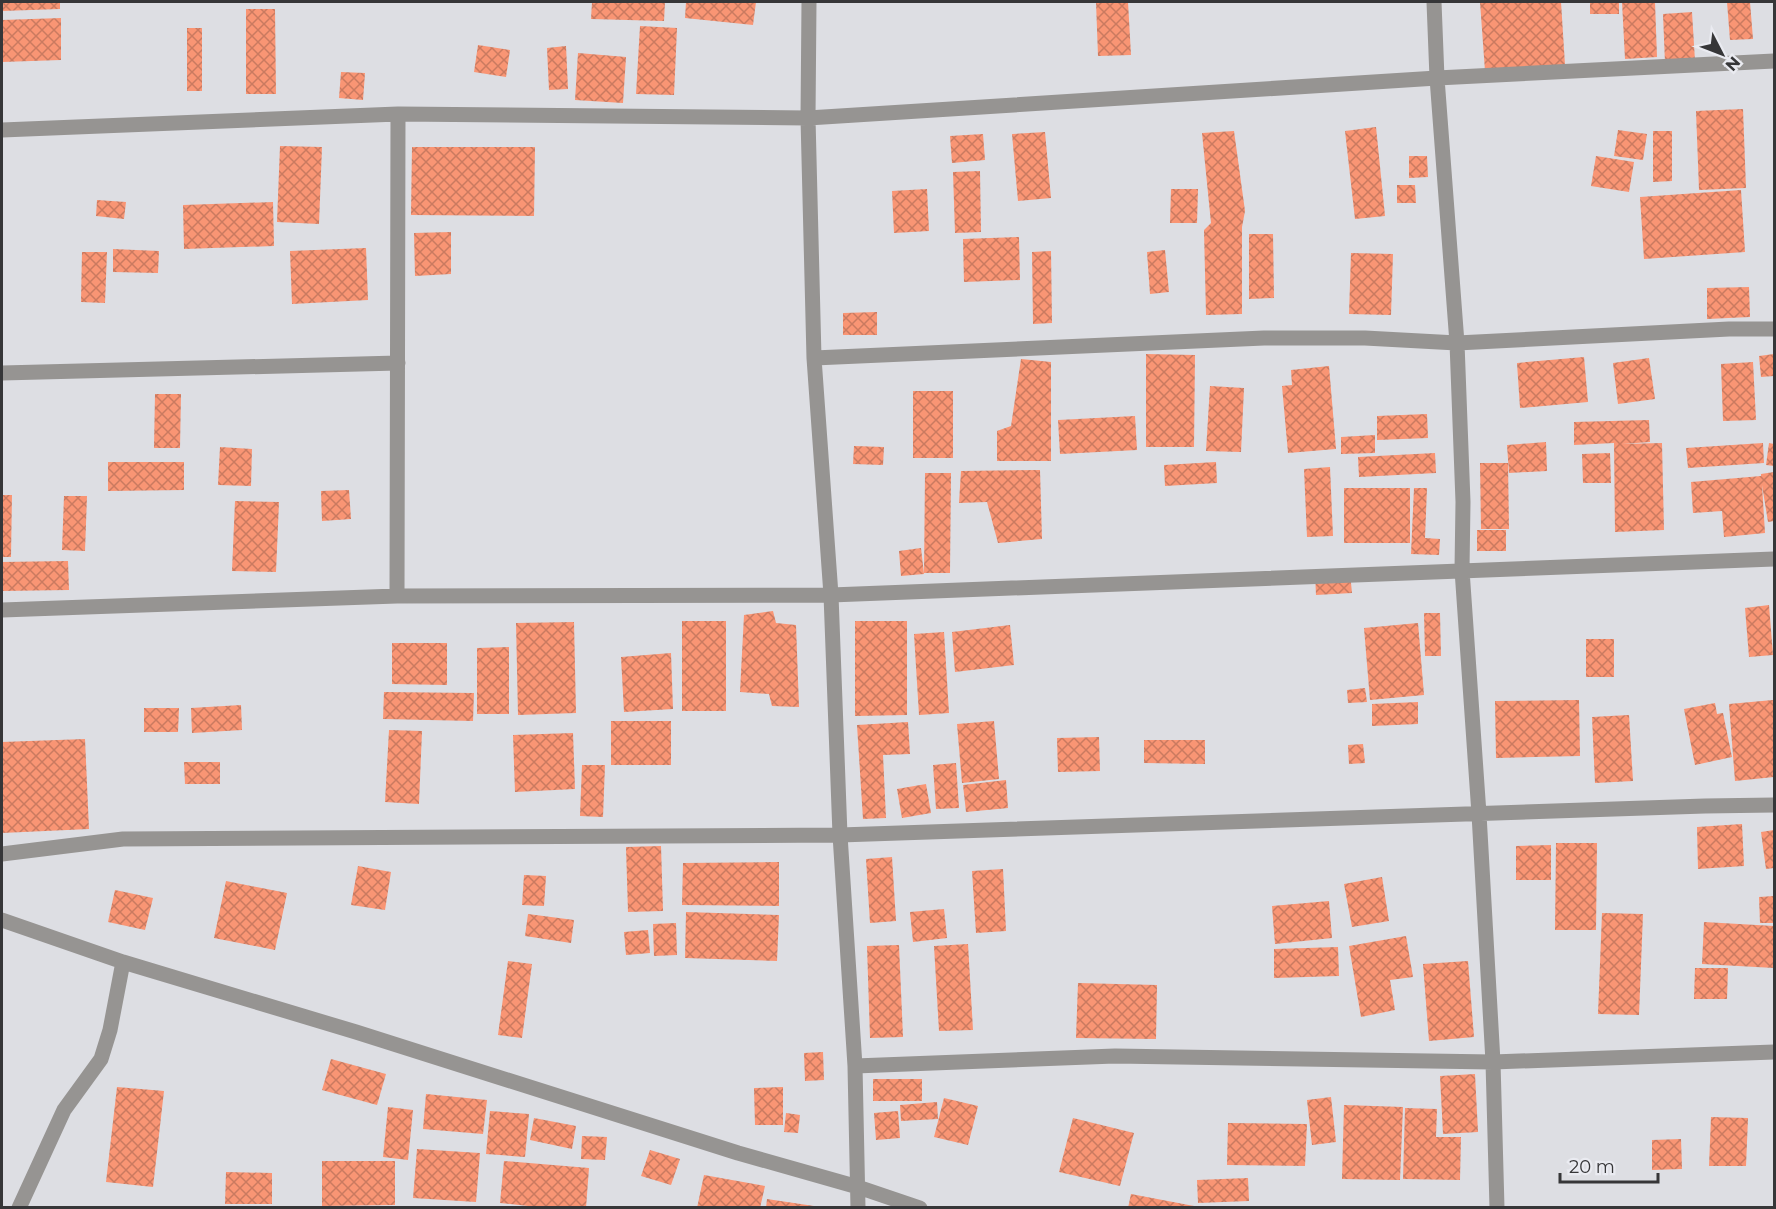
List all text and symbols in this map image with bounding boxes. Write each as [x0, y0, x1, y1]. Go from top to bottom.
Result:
north arrow [1692, 24, 1752, 84]
text: N [1721, 53, 1744, 75]
scale bar [1560, 1146, 1658, 1184]
text: 20 m [1569, 1156, 1615, 1178]

